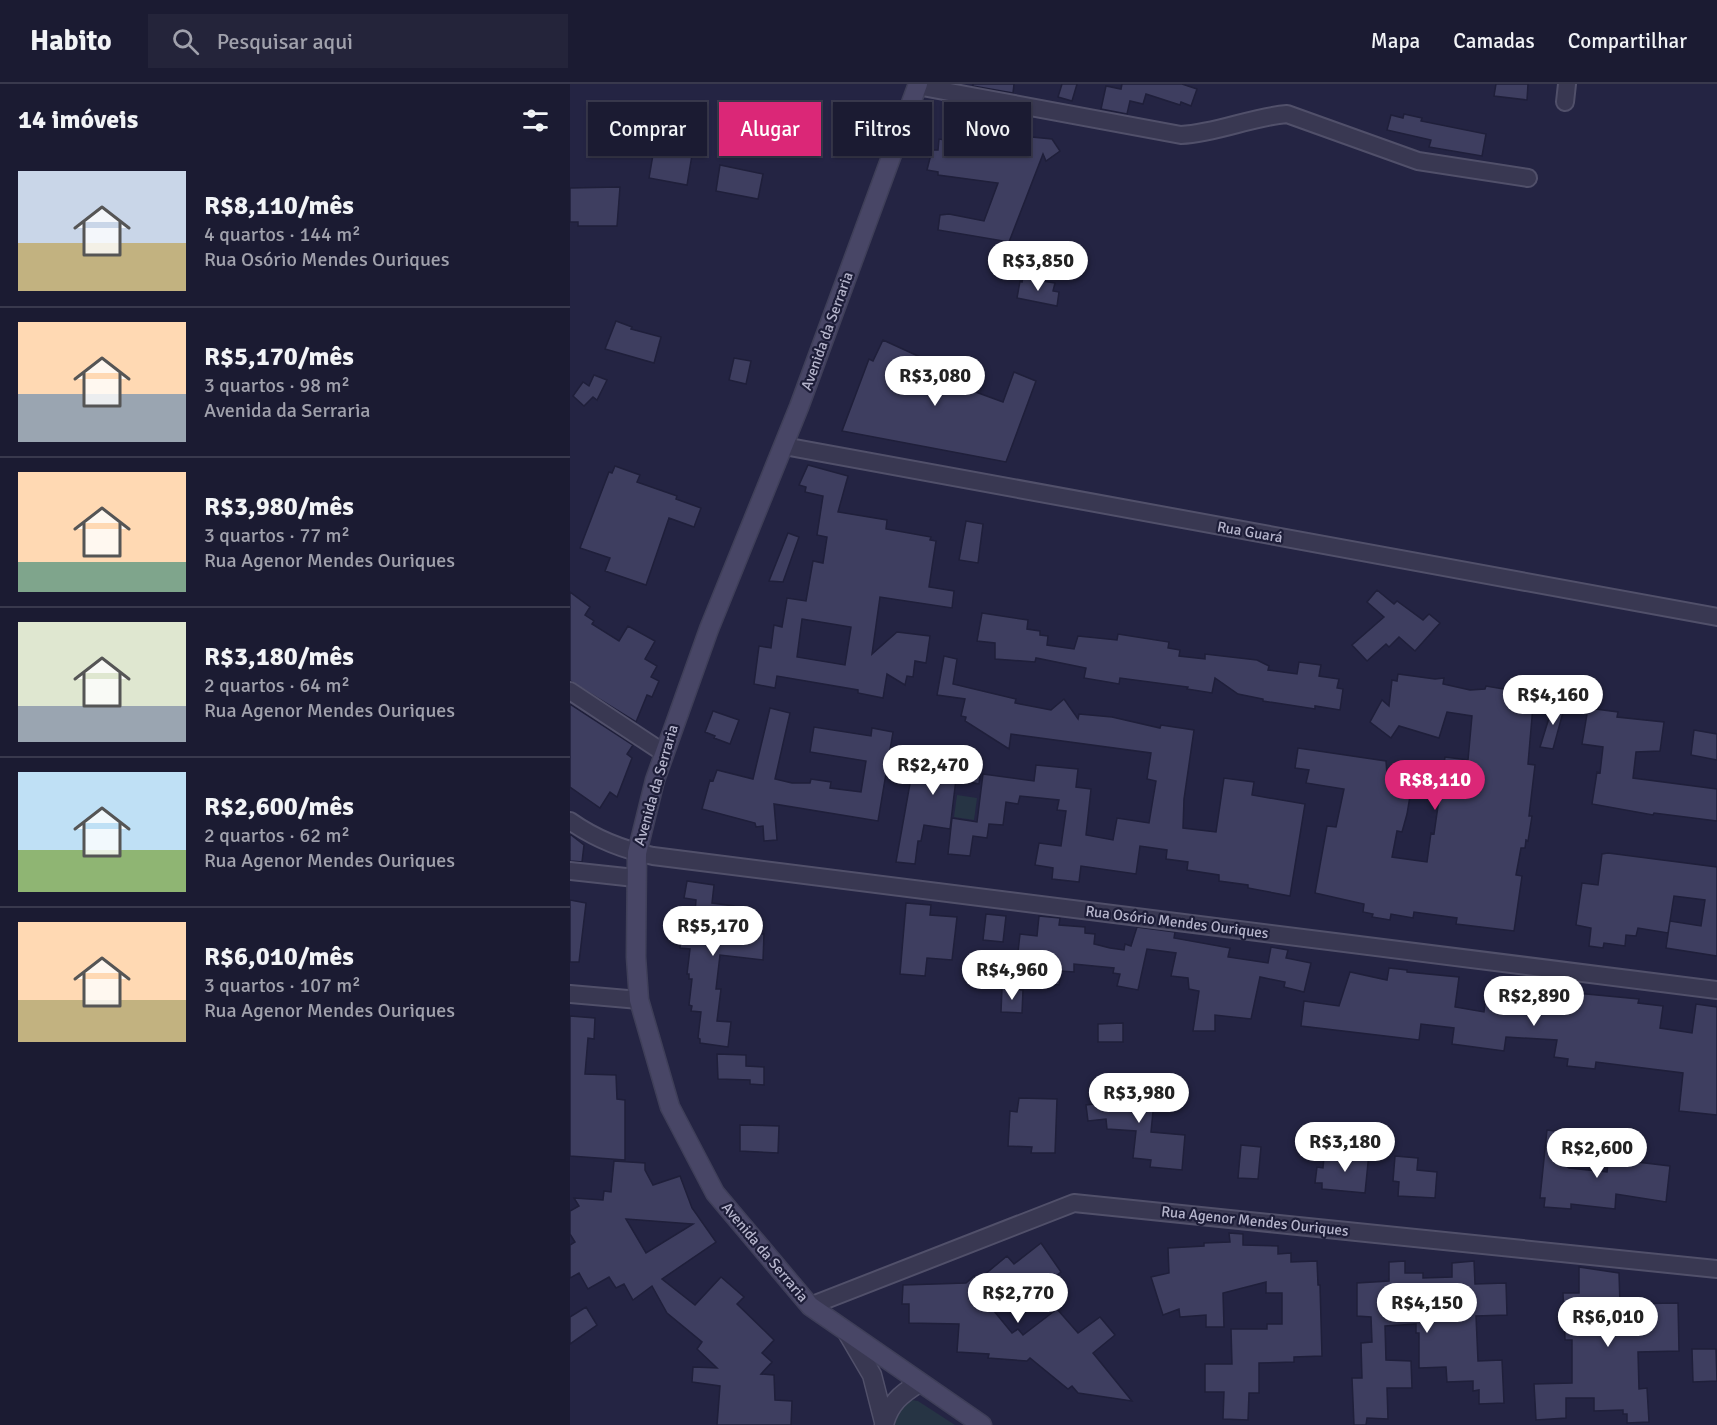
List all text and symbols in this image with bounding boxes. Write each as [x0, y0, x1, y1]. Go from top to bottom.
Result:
search box [148, 14, 568, 68]
text: Habito [30, 24, 112, 58]
icon: search [169, 25, 202, 58]
text: Pesquisar aqui [217, 28, 353, 55]
text: Mapa [1371, 28, 1420, 54]
text: Camadas [1453, 28, 1535, 54]
text: Compartilhar [1568, 28, 1687, 54]
chip: Comprar [588, 102, 707, 156]
chip: Alugar [719, 102, 821, 156]
chip: Filtros [833, 102, 932, 156]
chip: Novo [944, 102, 1031, 156]
text: 14 imóveis [18, 104, 138, 136]
icon: filters [519, 104, 552, 137]
text: R$8,110/mês [204, 190, 354, 222]
icon: home [66, 195, 138, 267]
text: 4 quartos · 144 m² [204, 222, 361, 247]
pin: R$3,850 [983, 241, 1093, 292]
text: Rua Osório Mendes Ouriques [204, 247, 450, 272]
text: R$3,850 [1002, 248, 1074, 273]
street label: Avenida da Serraria [797, 269, 857, 393]
text: R$5,170/mês [204, 341, 354, 373]
icon: home [66, 346, 138, 418]
pin: R$3,080 [880, 356, 990, 407]
text: R$3,080 [899, 363, 971, 388]
text: 3 quartos · 98 m² [204, 373, 350, 398]
text: Avenida da Serraria [204, 398, 370, 423]
text: R$3,980/mês [204, 491, 354, 523]
icon: home [66, 496, 138, 568]
street label: Rua Guará [1216, 517, 1284, 547]
text: 3 quartos · 77 m² [204, 523, 350, 548]
text: Rua Agenor Mendes Ouriques [204, 548, 455, 573]
text: R$3,180/mês [204, 641, 354, 673]
icon: home [66, 646, 138, 718]
text: 2 quartos · 64 m² [204, 673, 350, 698]
pin: R$4,160 [1498, 675, 1608, 726]
text: R$4,160 [1517, 682, 1589, 707]
text: Rua Agenor Mendes Ouriques [204, 698, 455, 723]
street label: Avenida da Serraria [630, 723, 682, 847]
pin: R$2,470 [878, 745, 988, 796]
text: R$2,470 [897, 752, 969, 777]
pin: R$8,110 [1380, 760, 1490, 811]
text: R$8,110 [1399, 767, 1471, 792]
text: R$2,600/mês [204, 791, 354, 823]
icon: home [66, 796, 138, 868]
text: 2 quartos · 62 m² [204, 823, 350, 848]
text: Rua Agenor Mendes Ouriques [204, 848, 455, 873]
street label: Rua Osório Mendes Ouriques [1084, 902, 1270, 942]
pin: R$5,170 [658, 906, 768, 957]
text: R$5,170 [677, 913, 749, 938]
text: R$6,010/mês [204, 941, 354, 973]
icon: home [66, 946, 138, 1018]
pin: R$4,960 [957, 950, 1067, 1001]
text: R$4,960 [976, 957, 1048, 982]
text: 3 quartos · 107 m² [204, 973, 361, 998]
pin: R$2,890 [1479, 976, 1589, 1027]
text: R$2,890 [1498, 983, 1570, 1008]
text: Rua Agenor Mendes Ouriques [204, 998, 455, 1023]
pin: R$3,980 [1084, 1073, 1194, 1124]
text: R$3,980 [1103, 1080, 1175, 1105]
pin: R$3,180 [1290, 1122, 1400, 1173]
pin: R$2,600 [1542, 1128, 1652, 1179]
text: R$3,180 [1309, 1129, 1381, 1154]
text: R$2,600 [1561, 1135, 1633, 1160]
street label: Avenida da Serraria [718, 1198, 812, 1306]
street label: Rua Agenor Mendes Ouriques [1160, 1202, 1350, 1240]
pin: R$2,770 [963, 1273, 1073, 1324]
text: R$2,770 [982, 1280, 1054, 1305]
pin: R$4,150 [1372, 1283, 1482, 1334]
text: R$4,150 [1391, 1290, 1463, 1315]
pin: R$6,010 [1553, 1297, 1663, 1348]
text: R$6,010 [1572, 1304, 1644, 1329]

